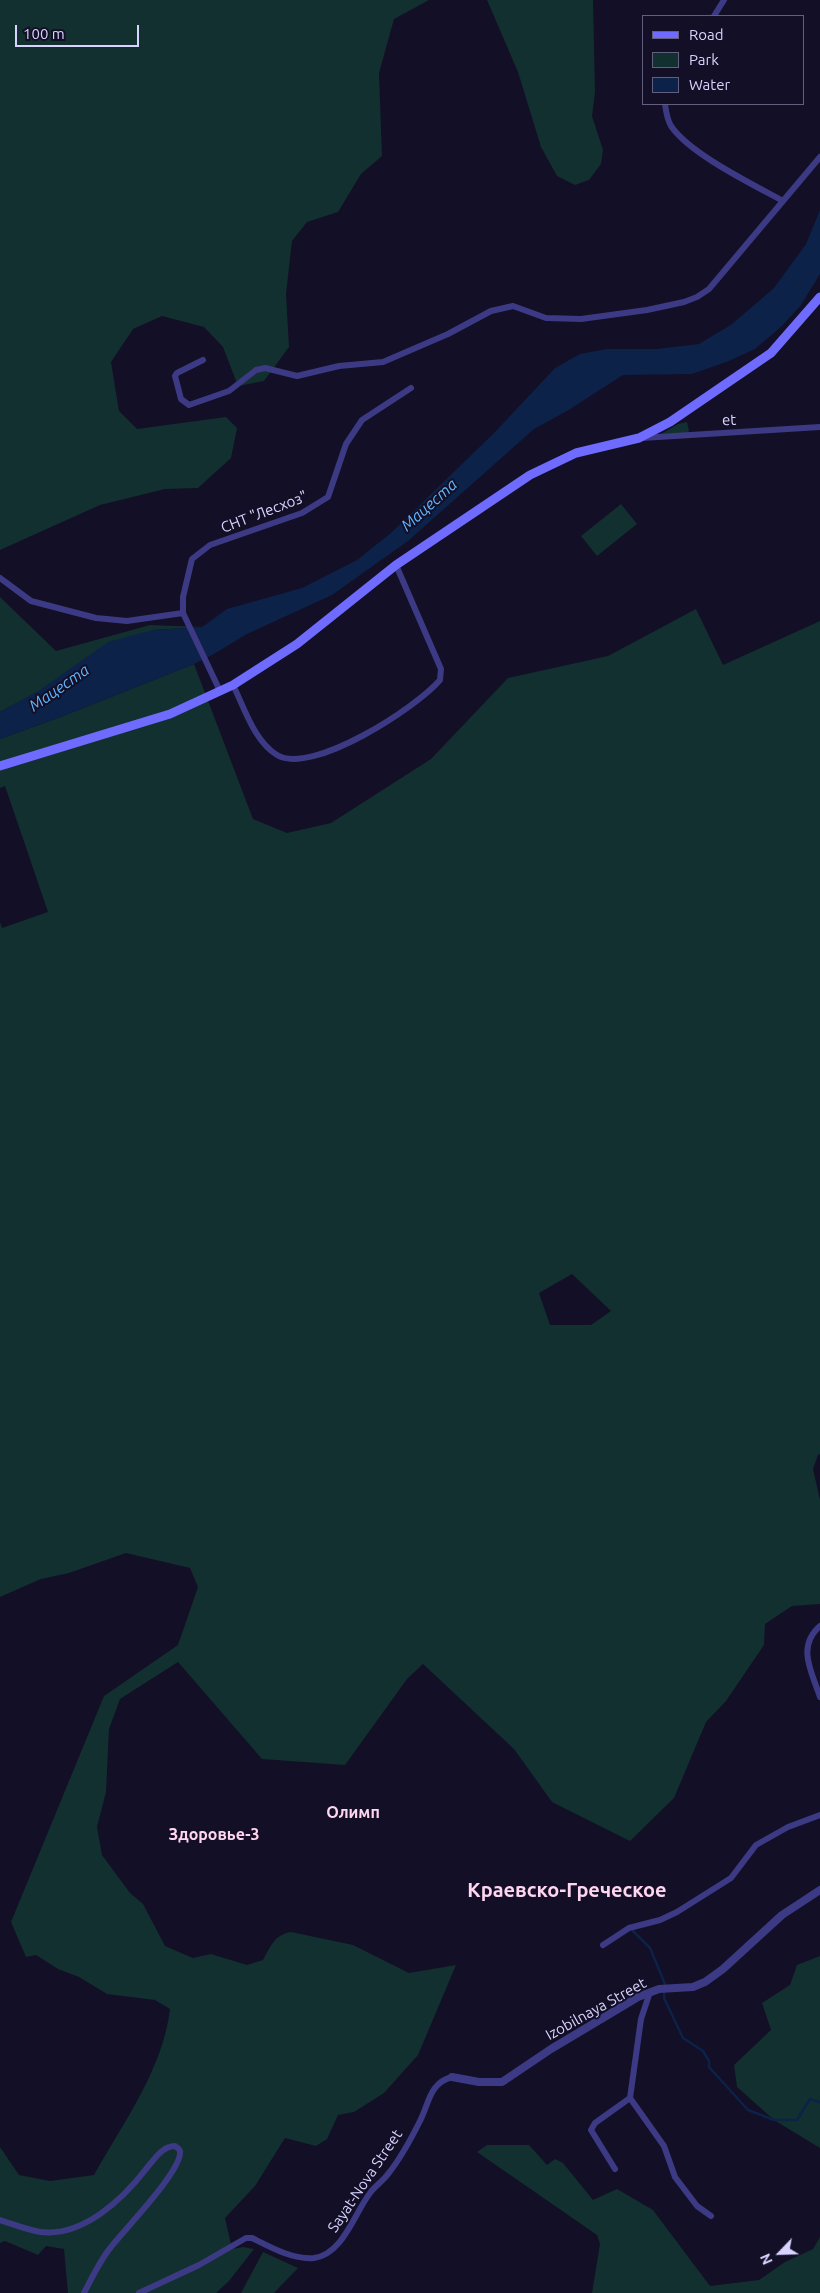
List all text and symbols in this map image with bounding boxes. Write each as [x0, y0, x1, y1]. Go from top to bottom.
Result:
scale bar [18, 15, 141, 47]
legend [642, 15, 805, 105]
text: 100 m [23, 25, 65, 42]
text: Road [689, 26, 724, 43]
text: Park [689, 51, 719, 68]
text: Water [689, 76, 730, 93]
street label: et [721, 411, 737, 429]
water label: Мацеста [397, 475, 461, 535]
street label: СНТ "Лесхоз" [218, 487, 310, 537]
water label: Мацеста [25, 660, 93, 716]
district label: Олимп [326, 1803, 380, 1823]
district label: Здоровье-3 [169, 1825, 259, 1845]
district label: Краевско-Греческое [467, 1878, 667, 1902]
street label: Izobilnaya Street [543, 1974, 649, 2044]
street label: Sayat-Nova Street [324, 2126, 406, 2236]
north arrow [755, 2228, 805, 2278]
text: N [757, 2251, 776, 2267]

